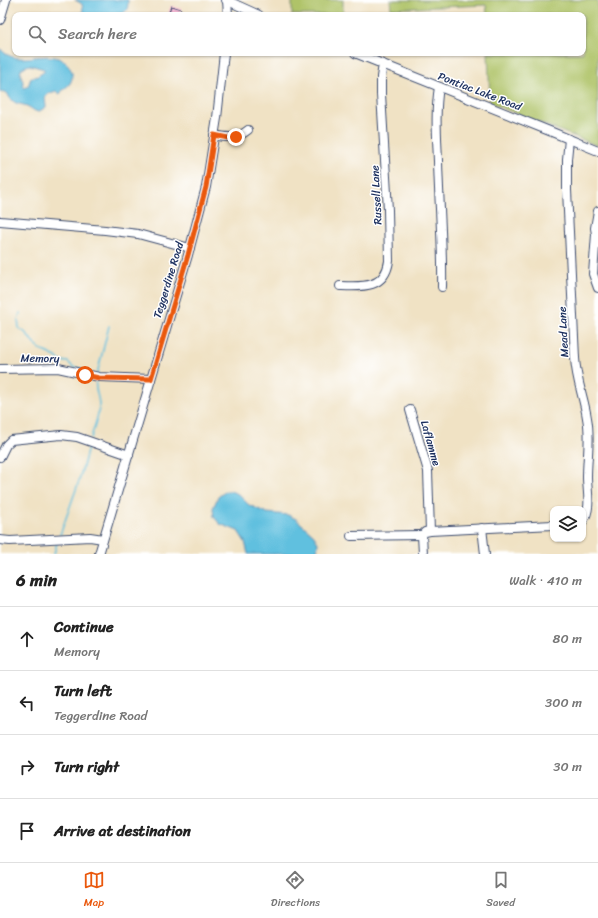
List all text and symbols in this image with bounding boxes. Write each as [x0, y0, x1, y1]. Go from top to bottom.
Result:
search box [12, 12, 586, 56]
text: Search here [58, 21, 137, 47]
icon: search [26, 23, 48, 45]
street label: Pontiac Lake Road [435, 67, 526, 117]
route end [227, 128, 245, 146]
street label: Russell Lane [365, 164, 388, 225]
street label: Teggerdine Road [148, 238, 189, 321]
street label: Mead Lane [553, 306, 574, 358]
street label: Memory [20, 349, 60, 368]
route start [76, 366, 94, 384]
street label: Laflamme [415, 418, 446, 469]
map controls [550, 506, 586, 542]
button: layers [550, 506, 586, 542]
text: 6 min [16, 565, 57, 595]
text: Walk · 410 m [509, 569, 582, 592]
text: Continue [54, 614, 114, 640]
text: 80 m [553, 627, 582, 650]
icon: ahead [16, 628, 38, 650]
text: Memory [54, 640, 100, 663]
text: Turn left [54, 678, 112, 704]
text: 300 m [545, 691, 582, 714]
icon: left [16, 692, 38, 714]
text: Teggerdine Road [54, 704, 147, 727]
text: Turn right [54, 754, 119, 780]
text: 30 m [553, 755, 582, 778]
icon: right [16, 756, 38, 778]
text: Arrive at destination [54, 818, 191, 844]
icon: arrive [16, 820, 38, 842]
tab: Map [83, 869, 105, 912]
tab: Directions [271, 869, 320, 912]
tab: Saved [486, 869, 515, 912]

